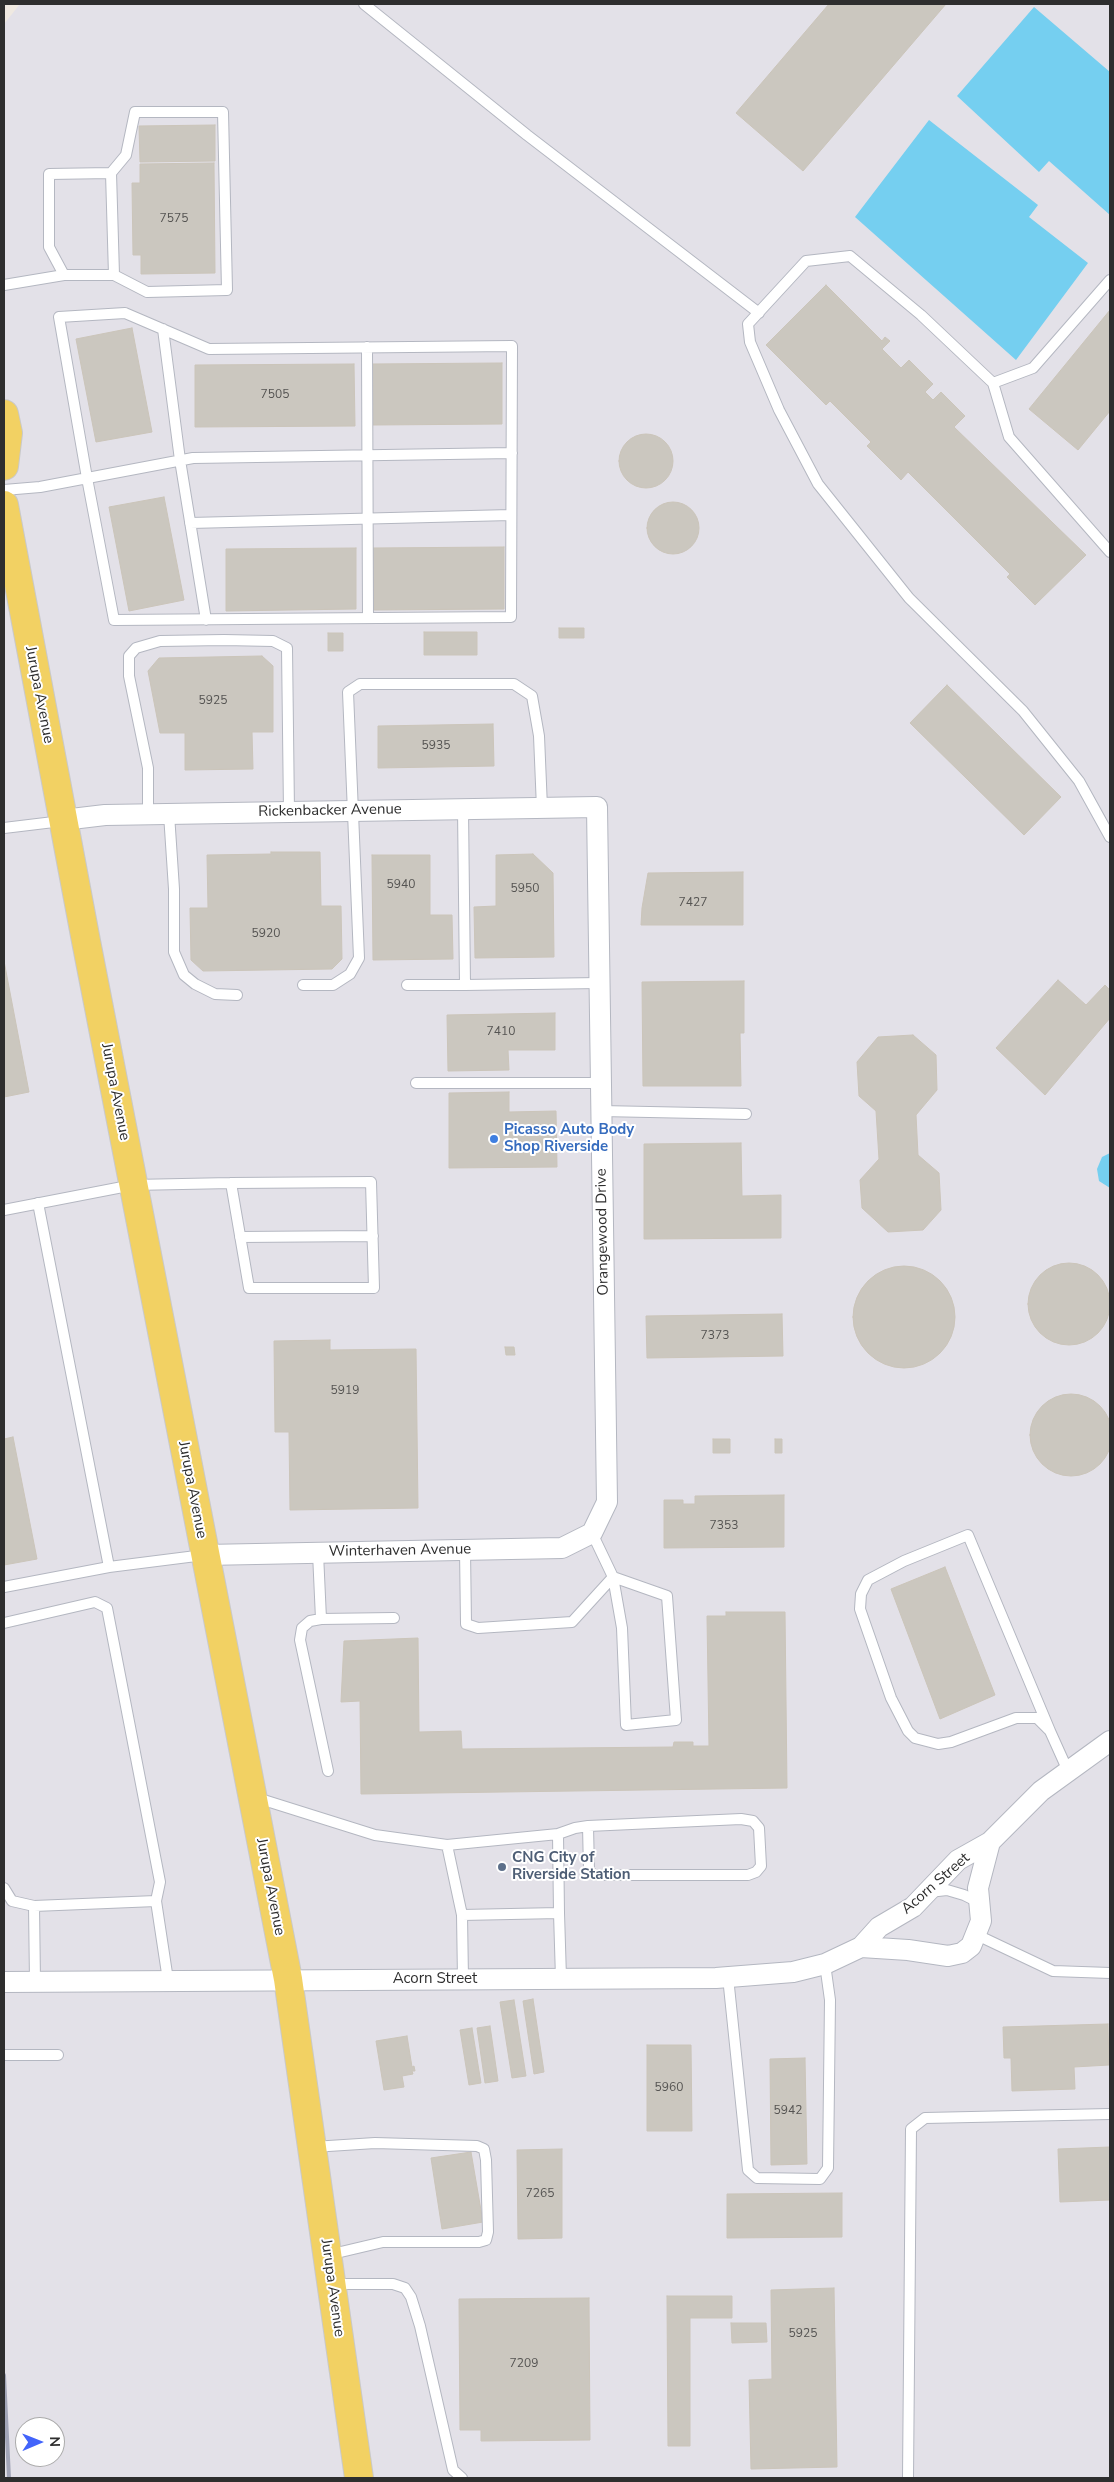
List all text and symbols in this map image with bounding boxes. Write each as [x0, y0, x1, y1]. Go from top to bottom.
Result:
house number: 7575 [160, 212, 188, 226]
house number: 7505 [261, 388, 289, 402]
street label: Jurupa Avenue [21, 645, 57, 745]
house number: 5925 [199, 694, 227, 708]
house number: 5935 [422, 739, 450, 753]
street label: Rickenbacker Avenue [258, 801, 402, 821]
house number: 5940 [387, 878, 415, 892]
house number: 5950 [511, 882, 539, 896]
house number: 7427 [679, 896, 707, 910]
house number: 5920 [252, 927, 280, 941]
house number: 7410 [487, 1025, 515, 1039]
street label: Jurupa Avenue [97, 1042, 133, 1142]
place label: Picasso Auto Body Shop Riverside [504, 1121, 634, 1156]
marker: Picasso Auto Body Shop Riverside [488, 1133, 500, 1145]
street label: Orangewood Drive [593, 1168, 613, 1296]
house number: 7373 [701, 1329, 729, 1343]
house number: 5919 [331, 1384, 359, 1398]
street label: Jurupa Avenue [174, 1440, 210, 1540]
house number: 7353 [710, 1519, 738, 1533]
street label: Winterhaven Avenue [329, 1541, 471, 1561]
street label: Jurupa Avenue [252, 1837, 288, 1937]
place label: CNG City of Riverside Station [512, 1849, 630, 1884]
street label: Acorn Street [898, 1849, 974, 1919]
marker: CNG City of Riverside Station [496, 1861, 508, 1873]
street label: Acorn Street [393, 1970, 477, 1988]
house number: 5960 [655, 2081, 683, 2095]
house number: 5942 [774, 2104, 802, 2118]
house number: 7265 [526, 2187, 554, 2201]
street label: Jurupa Avenue [316, 2238, 348, 2338]
house number: 5925 [789, 2327, 817, 2341]
house number: 7209 [510, 2357, 538, 2371]
north arrow [15, 2417, 65, 2467]
text: N [45, 2436, 64, 2447]

